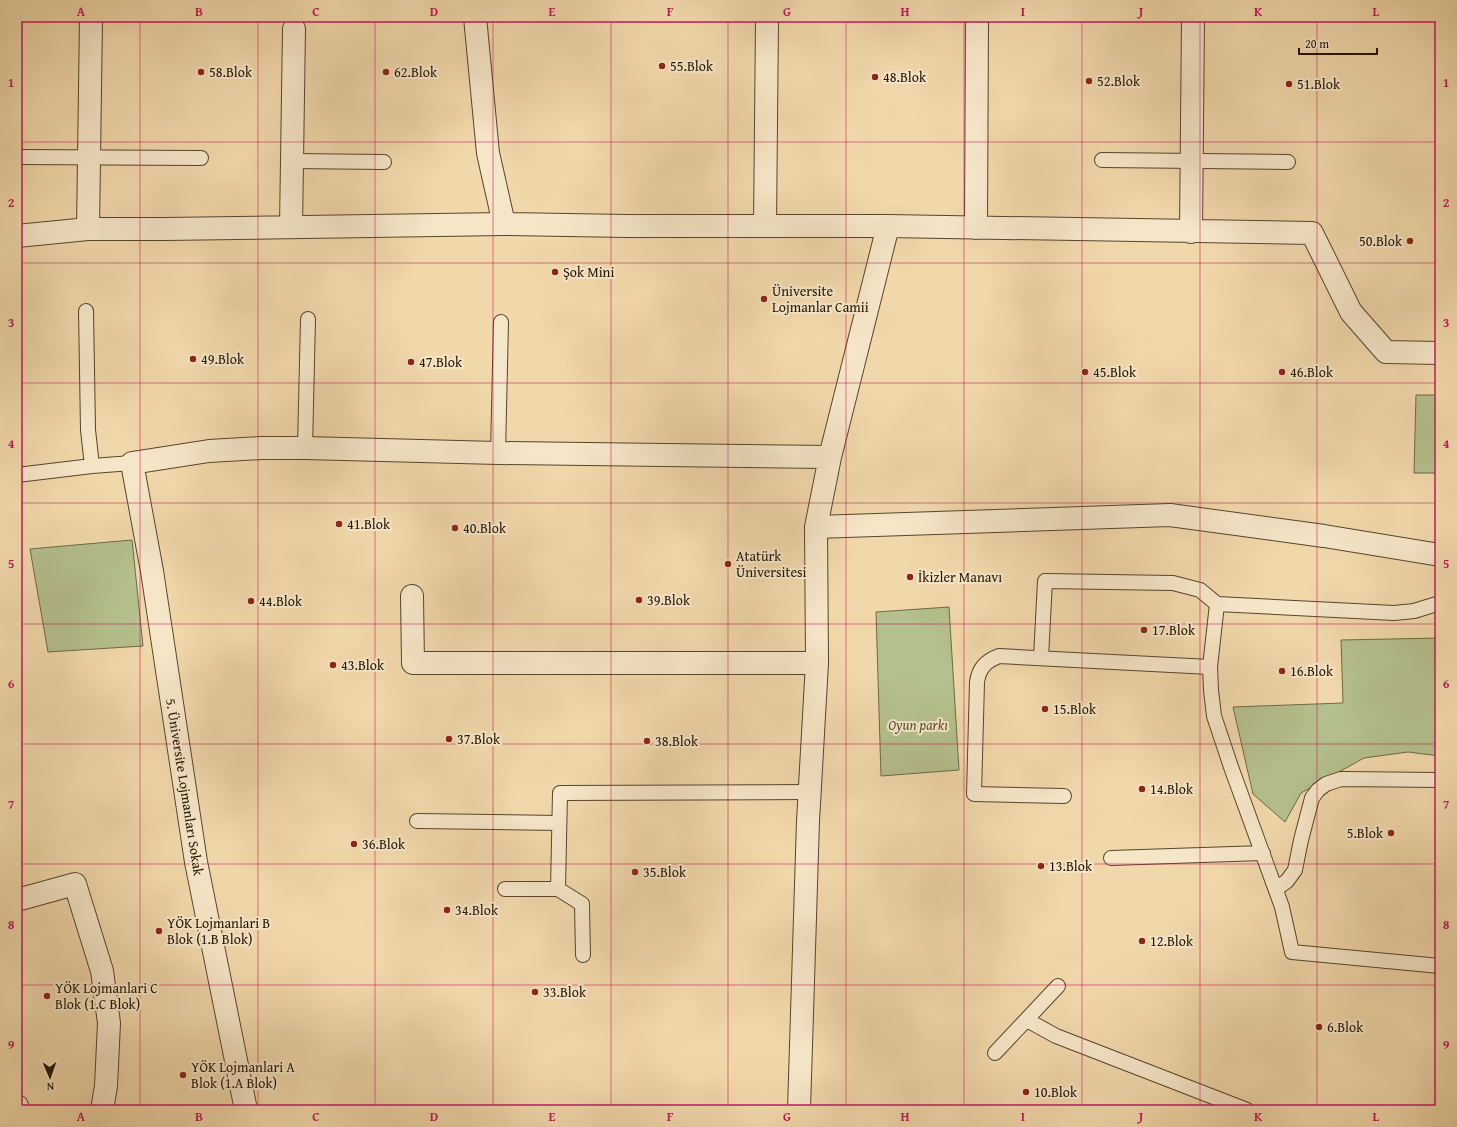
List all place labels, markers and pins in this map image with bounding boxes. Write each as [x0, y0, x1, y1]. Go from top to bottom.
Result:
place label: 55.Blok [670, 56, 714, 76]
marker: 55.Blok [657, 61, 667, 71]
place label: 58.Blok [209, 62, 253, 82]
place label: 62.Blok [394, 62, 438, 82]
marker: 58.Blok [196, 67, 206, 77]
marker: 62.Blok [381, 67, 391, 77]
place label: 48.Blok [883, 67, 927, 87]
place label: 52.Blok [1097, 71, 1141, 91]
marker: 48.Blok [870, 72, 880, 82]
place label: 51.Blok [1297, 74, 1341, 94]
marker: 52.Blok [1084, 76, 1094, 86]
marker: 51.Blok [1284, 79, 1294, 89]
place label: 50.Blok [1359, 231, 1403, 251]
marker: 50.Blok [1405, 236, 1415, 246]
place label: Şok Mini [563, 262, 614, 282]
marker: Şok Mini [550, 267, 560, 277]
place label: Üniversite Lojmanlar Camii [772, 281, 869, 317]
marker: Üniversite Lojmanlar Camii [759, 294, 769, 304]
place label: 49.Blok [201, 349, 245, 369]
place label: 47.Blok [419, 352, 463, 372]
marker: 49.Blok [188, 354, 198, 364]
marker: 47.Blok [406, 357, 416, 367]
place label: 45.Blok [1093, 362, 1137, 382]
place label: 46.Blok [1290, 362, 1334, 382]
marker: 45.Blok [1080, 367, 1090, 377]
marker: 46.Blok [1277, 367, 1287, 377]
place label: 41.Blok [347, 514, 391, 534]
place label: 40.Blok [463, 518, 507, 538]
marker: 41.Blok [334, 519, 344, 529]
marker: 40.Blok [450, 523, 460, 533]
place label: Atatürk Üniversitesi [736, 546, 807, 582]
marker: Atatürk Üniversitesi [723, 559, 733, 569]
place label: İkizler Manavı [918, 567, 1002, 587]
marker: İkizler Manavı [905, 572, 915, 582]
place label: 39.Blok [647, 590, 691, 610]
place label: 44.Blok [259, 591, 303, 611]
marker: 39.Blok [634, 595, 644, 605]
marker: 44.Blok [246, 596, 256, 606]
place label: 17.Blok [1152, 620, 1196, 640]
marker: 17.Blok [1139, 625, 1149, 635]
place label: 43.Blok [341, 655, 385, 675]
marker: 43.Blok [328, 660, 338, 670]
place label: 16.Blok [1290, 661, 1334, 681]
marker: 16.Blok [1277, 666, 1287, 676]
place label: 15.Blok [1053, 699, 1097, 719]
marker: 15.Blok [1040, 704, 1050, 714]
place label: 37.Blok [457, 729, 501, 749]
place label: 38.Blok [655, 731, 699, 751]
marker: 37.Blok [444, 734, 454, 744]
marker: 38.Blok [642, 736, 652, 746]
place label: 14.Blok [1150, 779, 1194, 799]
marker: 14.Blok [1137, 784, 1147, 794]
place label: 5.Blok [1347, 823, 1384, 843]
marker: 5.Blok [1386, 828, 1396, 838]
place label: 36.Blok [362, 834, 406, 854]
marker: 36.Blok [349, 839, 359, 849]
place label: 13.Blok [1049, 856, 1093, 876]
marker: 13.Blok [1036, 861, 1046, 871]
place label: 35.Blok [643, 862, 687, 882]
marker: 35.Blok [630, 867, 640, 877]
place label: 34.Blok [455, 900, 499, 920]
marker: 34.Blok [442, 905, 452, 915]
place label: YÖK Lojmanlari B Blok (1.B Blok) [167, 913, 270, 949]
marker: YÖK Lojmanlari B Blok (1.B Blok) [154, 926, 164, 936]
place label: 12.Blok [1150, 931, 1194, 951]
marker: 12.Blok [1137, 936, 1147, 946]
place label: YÖK Lojmanlari C Blok (1.C Blok) [55, 978, 158, 1014]
place label: 33.Blok [543, 982, 587, 1002]
marker: 33.Blok [530, 987, 540, 997]
marker: YÖK Lojmanlari C Blok (1.C Blok) [42, 991, 52, 1001]
place label: 6.Blok [1327, 1017, 1364, 1037]
marker: 6.Blok [1314, 1022, 1324, 1032]
place label: YÖK Lojmanlari A Blok (1.A Blok) [191, 1057, 295, 1093]
marker: YÖK Lojmanlari A Blok (1.A Blok) [178, 1070, 188, 1080]
place label: 10.Blok [1034, 1082, 1078, 1102]
marker: 10.Blok [1021, 1087, 1031, 1097]

